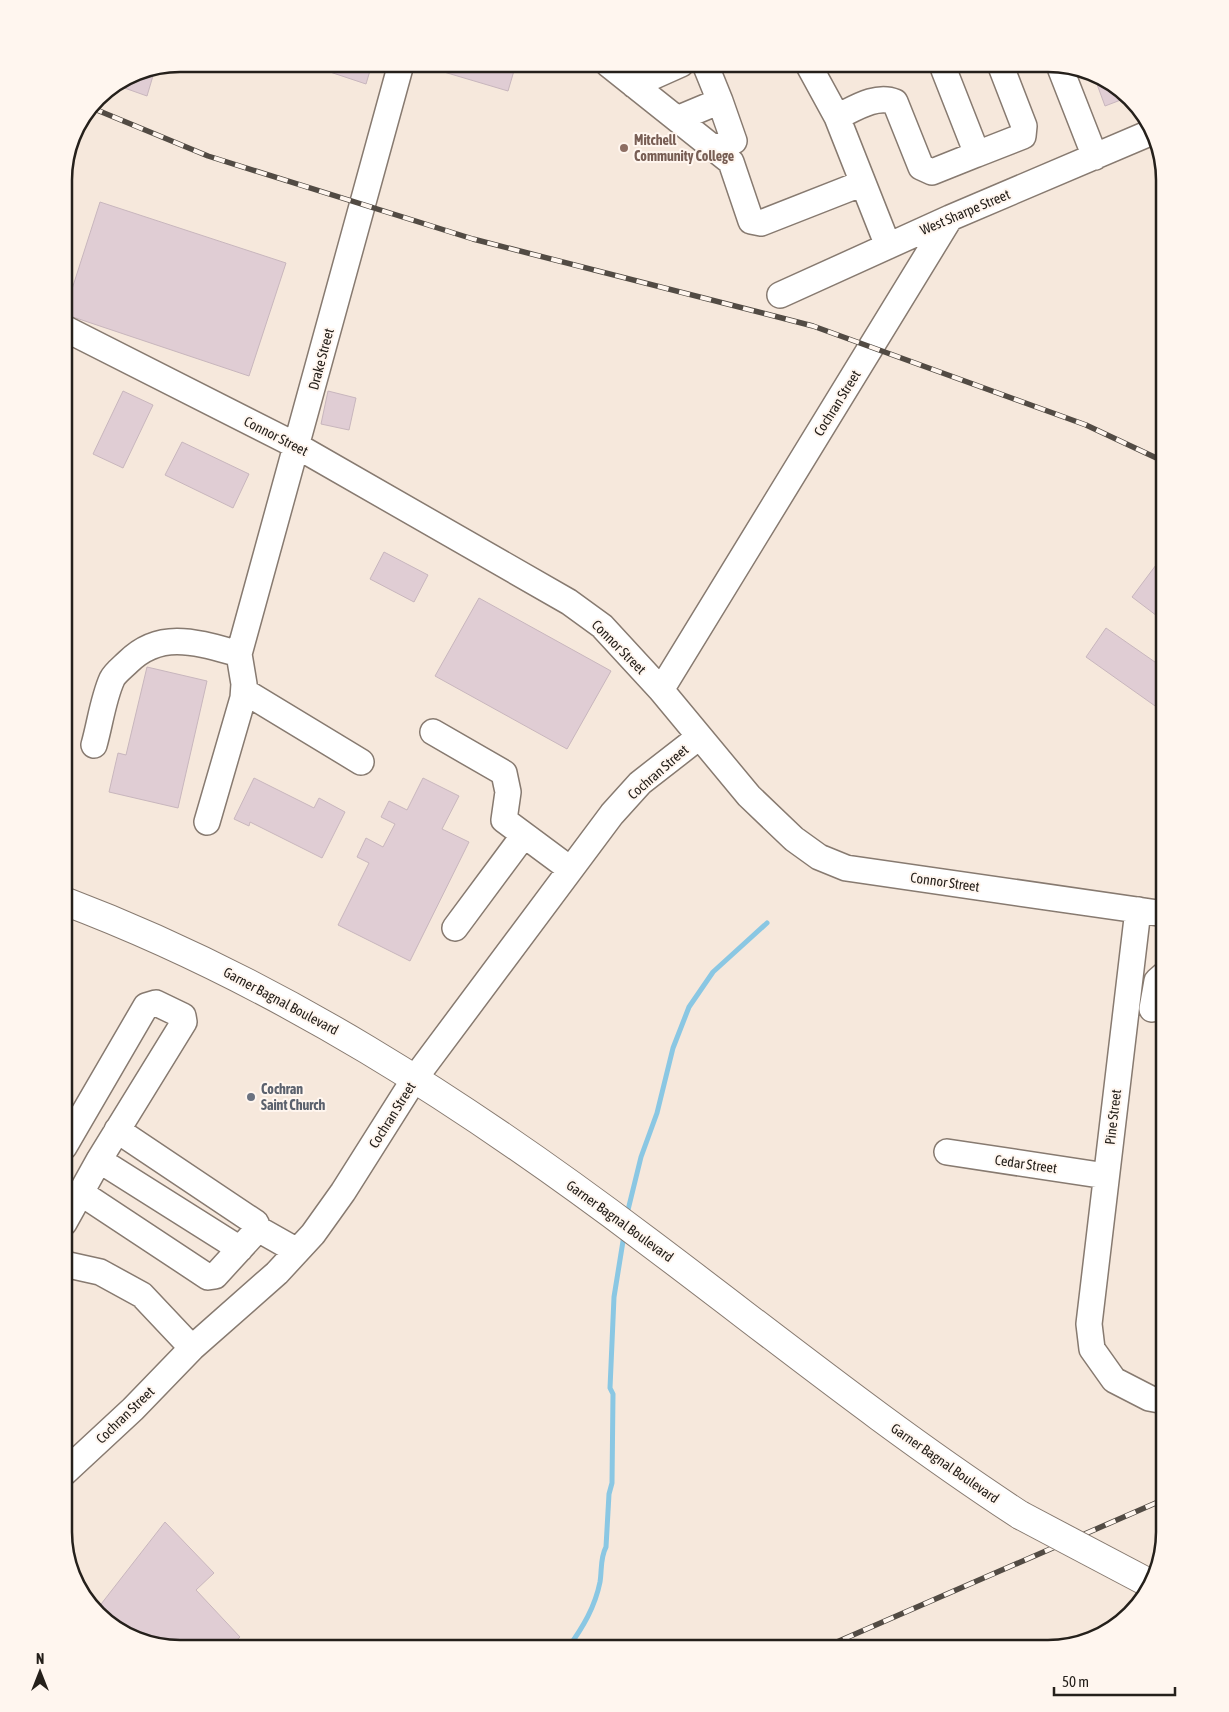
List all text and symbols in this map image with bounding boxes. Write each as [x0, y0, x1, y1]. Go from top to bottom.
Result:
place label: Mitchell Community College [634, 132, 734, 164]
marker: Mitchell Community College [618, 142, 630, 154]
street label: West Sharpe Street [918, 186, 1012, 238]
street label: Drake Street [305, 326, 337, 392]
street label: Cochran Street [810, 367, 864, 439]
street label: Connor Street [241, 413, 311, 459]
street label: Connor Street [589, 617, 649, 677]
street label: Cochran Street [625, 741, 691, 803]
street label: Connor Street [909, 869, 981, 895]
street label: Garner Bagnal Boulevard [221, 964, 341, 1038]
street label: Cochran Street [365, 1079, 419, 1151]
place label: Cochran Saint Church [261, 1081, 326, 1113]
street label: Pine Street [1102, 1088, 1124, 1146]
marker: Cochran Saint Church [245, 1091, 257, 1103]
street label: Cedar Street [994, 1152, 1058, 1176]
street label: Garner Bagnal Boulevard [564, 1177, 676, 1265]
street label: Cochran Street [93, 1383, 157, 1447]
street label: Garner Bagnal Boulevard [888, 1420, 1002, 1506]
north arrow [15, 1647, 65, 1697]
text: N [36, 1651, 44, 1667]
scale bar [1054, 1664, 1175, 1696]
text: 50 m [1062, 1673, 1089, 1690]

